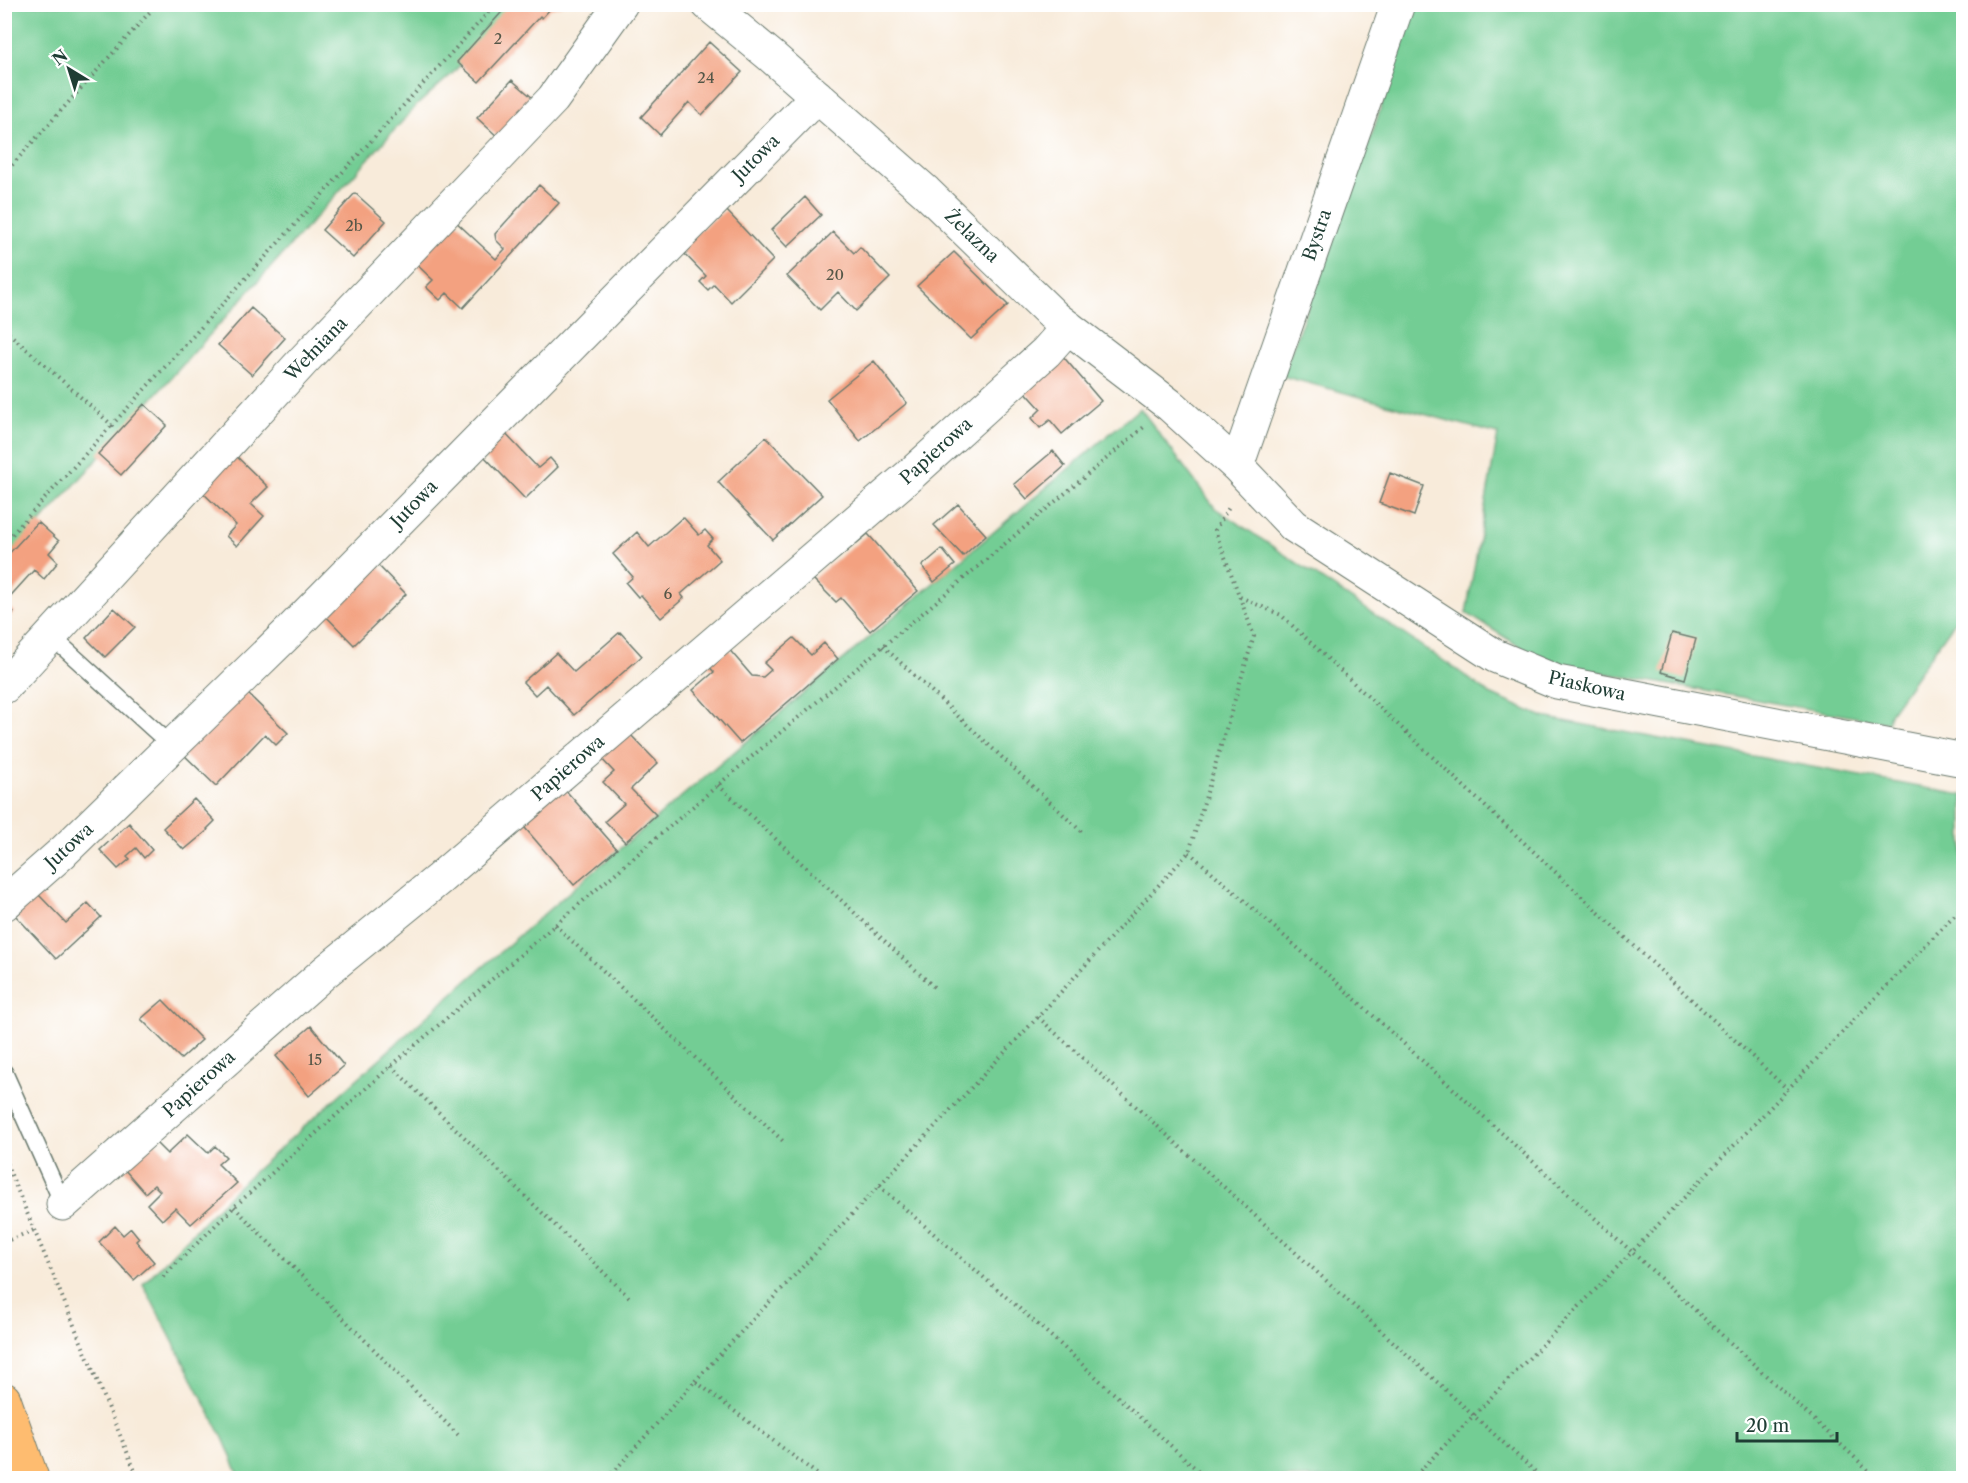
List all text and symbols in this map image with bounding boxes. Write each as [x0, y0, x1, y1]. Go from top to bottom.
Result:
house number: 2 [494, 29, 502, 48]
north arrow [39, 39, 99, 99]
text: N [48, 45, 71, 69]
house number: 24 [697, 68, 715, 87]
street label: Jutowa [726, 129, 785, 188]
street label: Żelazna [940, 204, 1005, 268]
street label: Bystra [1298, 206, 1336, 264]
house number: 2b [345, 216, 363, 235]
house number: 20 [826, 265, 844, 284]
street label: Wełniana [279, 312, 352, 386]
street label: Papierowa [895, 413, 977, 489]
street label: Jutowa [384, 475, 442, 535]
house number: 6 [664, 584, 673, 603]
street label: Piaskowa [1546, 666, 1628, 706]
street label: Papierowa [527, 730, 609, 806]
street label: Jutowa [38, 818, 98, 876]
street label: Papierowa [158, 1046, 240, 1122]
house number: 15 [308, 1050, 322, 1069]
scale bar [1737, 1405, 1838, 1443]
text: 20 m [1746, 1415, 1790, 1437]

